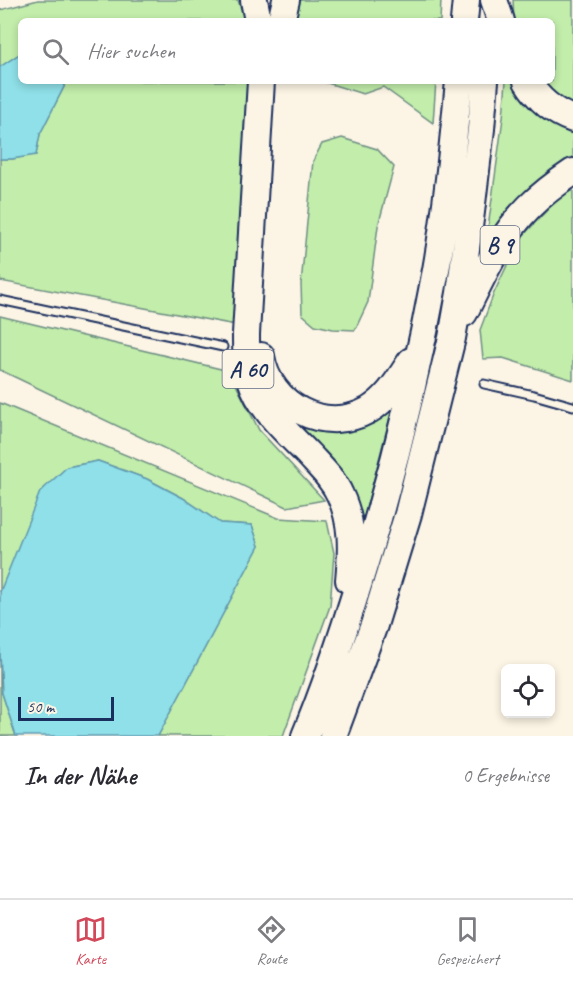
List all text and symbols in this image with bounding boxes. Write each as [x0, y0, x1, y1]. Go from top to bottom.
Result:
search box [18, 18, 555, 84]
icon: search [39, 35, 72, 68]
text: Hier suchen [87, 37, 175, 65]
road number: B 9 [480, 226, 520, 264]
road number: A 60 [222, 350, 274, 388]
map controls [501, 664, 555, 718]
button: locate [501, 664, 555, 718]
scale bar [18, 694, 114, 722]
text: 50 m [27, 697, 54, 717]
text: In der Nähe [24, 759, 136, 792]
text: 0 Ergebnisse [462, 763, 549, 788]
tab: Karte [74, 913, 107, 969]
tab: Route [255, 913, 288, 969]
tab: Gespeichert [437, 913, 499, 969]

